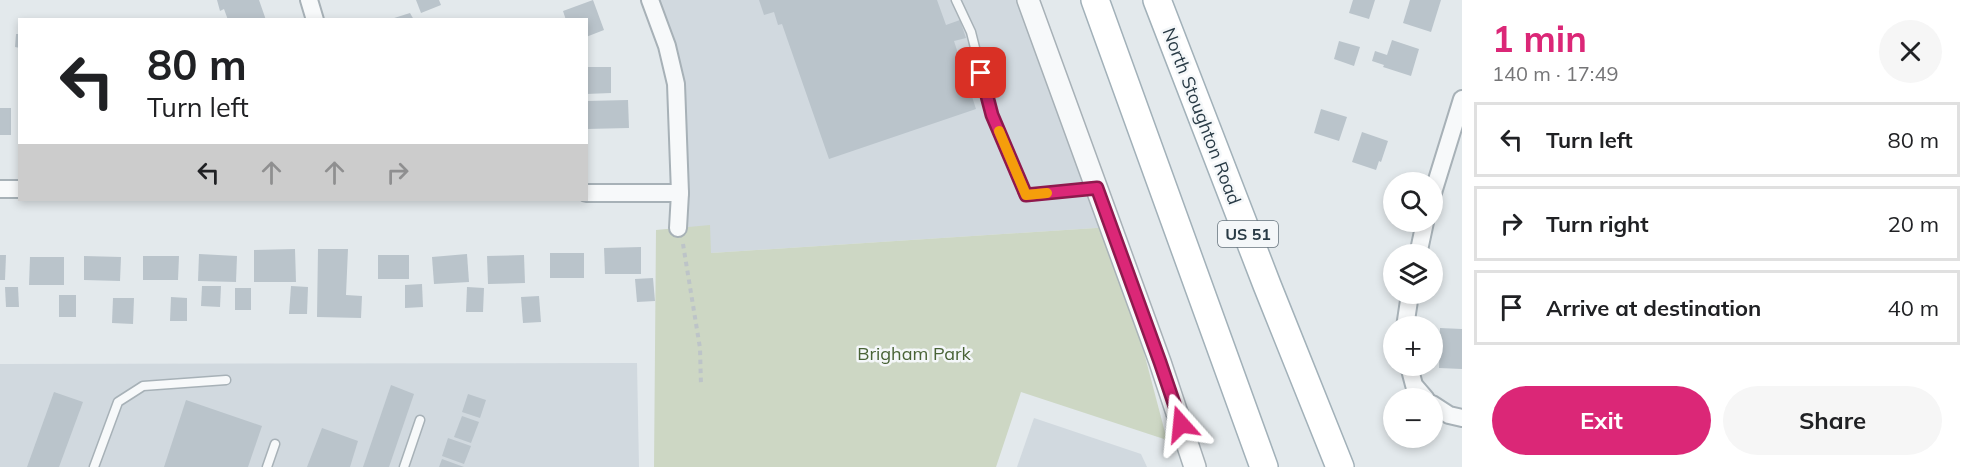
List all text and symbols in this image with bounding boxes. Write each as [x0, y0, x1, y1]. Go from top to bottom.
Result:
text: 1 min [1492, 16, 1587, 61]
button: close [1879, 20, 1942, 83]
street label: North Stoughton Road [1158, 24, 1246, 208]
text: 80 m [147, 38, 247, 91]
icon: left [48, 42, 126, 120]
pin [955, 47, 1006, 98]
icon: arrive [964, 56, 997, 89]
text: 140 m · 17:49 [1492, 61, 1618, 86]
text: Turn left [147, 90, 249, 124]
icon: left [1495, 123, 1528, 156]
text: Turn left [1546, 126, 1633, 154]
text: 80 m [1888, 126, 1939, 154]
icon: left [192, 156, 225, 189]
icon: ahead [255, 156, 288, 189]
icon: ahead [318, 156, 351, 189]
icon: right [381, 156, 414, 189]
map controls [1383, 172, 1443, 448]
button: search [1383, 172, 1443, 232]
icon: right [1495, 207, 1528, 240]
text: Turn right [1546, 210, 1649, 238]
text: 20 m [1888, 210, 1939, 238]
road number: US 51 [1218, 221, 1278, 247]
button: layers [1383, 244, 1443, 304]
icon: arrive [1495, 291, 1528, 324]
text: Arrive at destination [1546, 294, 1761, 322]
text: 40 m [1888, 294, 1939, 322]
button: + [1383, 316, 1443, 376]
park label: Brigham Park [857, 342, 972, 365]
button: Exit [1492, 386, 1711, 455]
button: Share [1723, 386, 1942, 455]
button: − [1383, 388, 1443, 448]
position arrow [1149, 392, 1213, 456]

